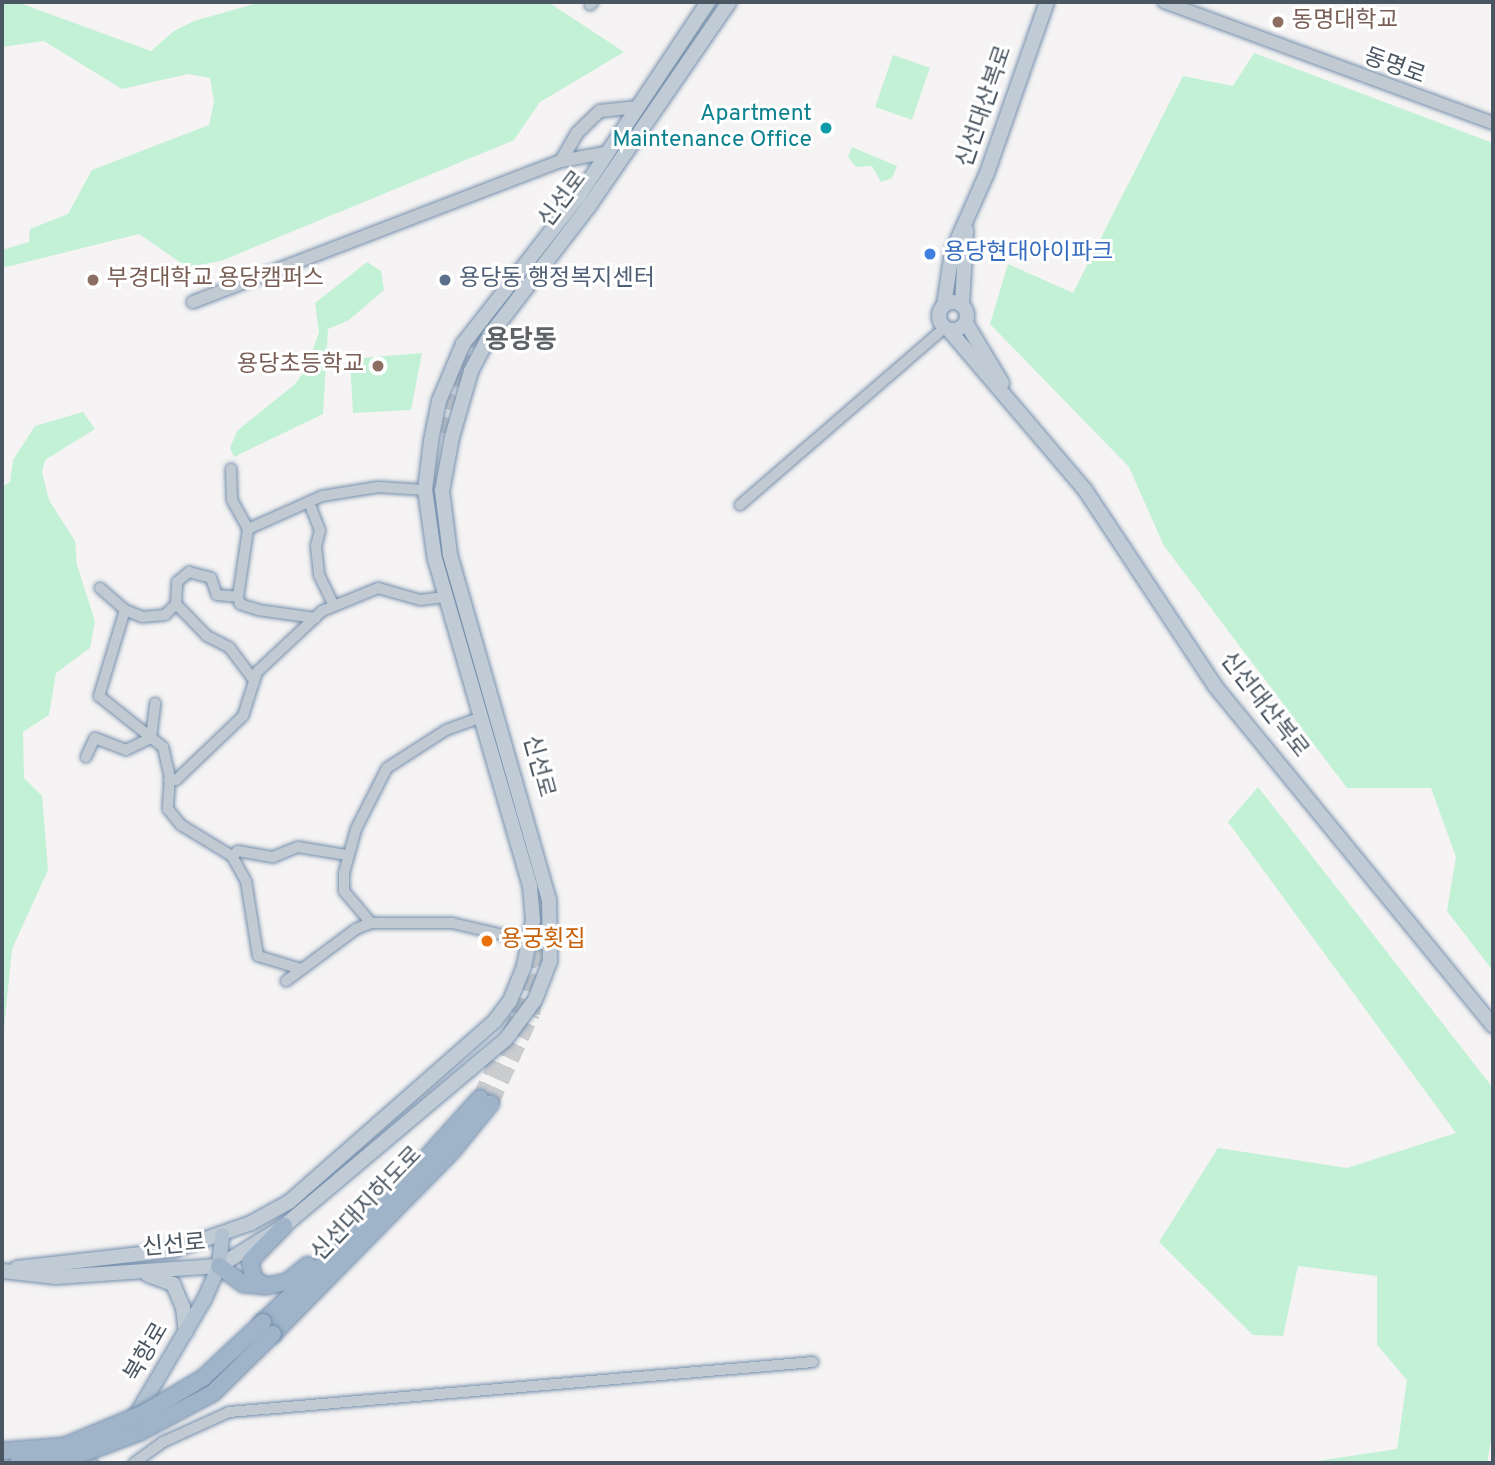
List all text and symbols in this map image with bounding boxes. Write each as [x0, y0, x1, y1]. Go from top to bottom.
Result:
place label: 동명대학교 [1292, 8, 1398, 36]
marker: 동명대학교 [1270, 14, 1286, 30]
street label: 신선대산복로 [952, 42, 1020, 172]
street label: 동명로 [1359, 44, 1429, 92]
place label: Apartment Maintenance Office [612, 101, 812, 155]
marker: Apartment Maintenance Office [818, 120, 834, 136]
street label: 신선로 [534, 166, 594, 234]
place label: 용당현대아이파크 [944, 240, 1113, 268]
marker: 용당현대아이파크 [922, 246, 938, 262]
place label: 부경대학교 용당캠퍼스 [107, 266, 324, 294]
place label: 용당동 행정복지센터 [459, 266, 655, 294]
marker: 부경대학교 용당캠퍼스 [85, 272, 101, 288]
marker: 용당동 행정복지센터 [437, 272, 453, 288]
district label: 용당동 [485, 326, 557, 358]
place label: 용당초등학교 [237, 352, 364, 380]
marker: 용당초등학교 [370, 358, 386, 374]
street label: 신선대산복로 [1213, 647, 1313, 765]
street label: 신선로 [515, 733, 559, 801]
place label: 용궁횟집 [501, 927, 586, 955]
marker: 용궁횟집 [479, 933, 495, 949]
street label: 신선대지하도로 [307, 1142, 429, 1268]
street label: 신선로 [141, 1230, 207, 1264]
street label: 북항로 [120, 1319, 176, 1387]

